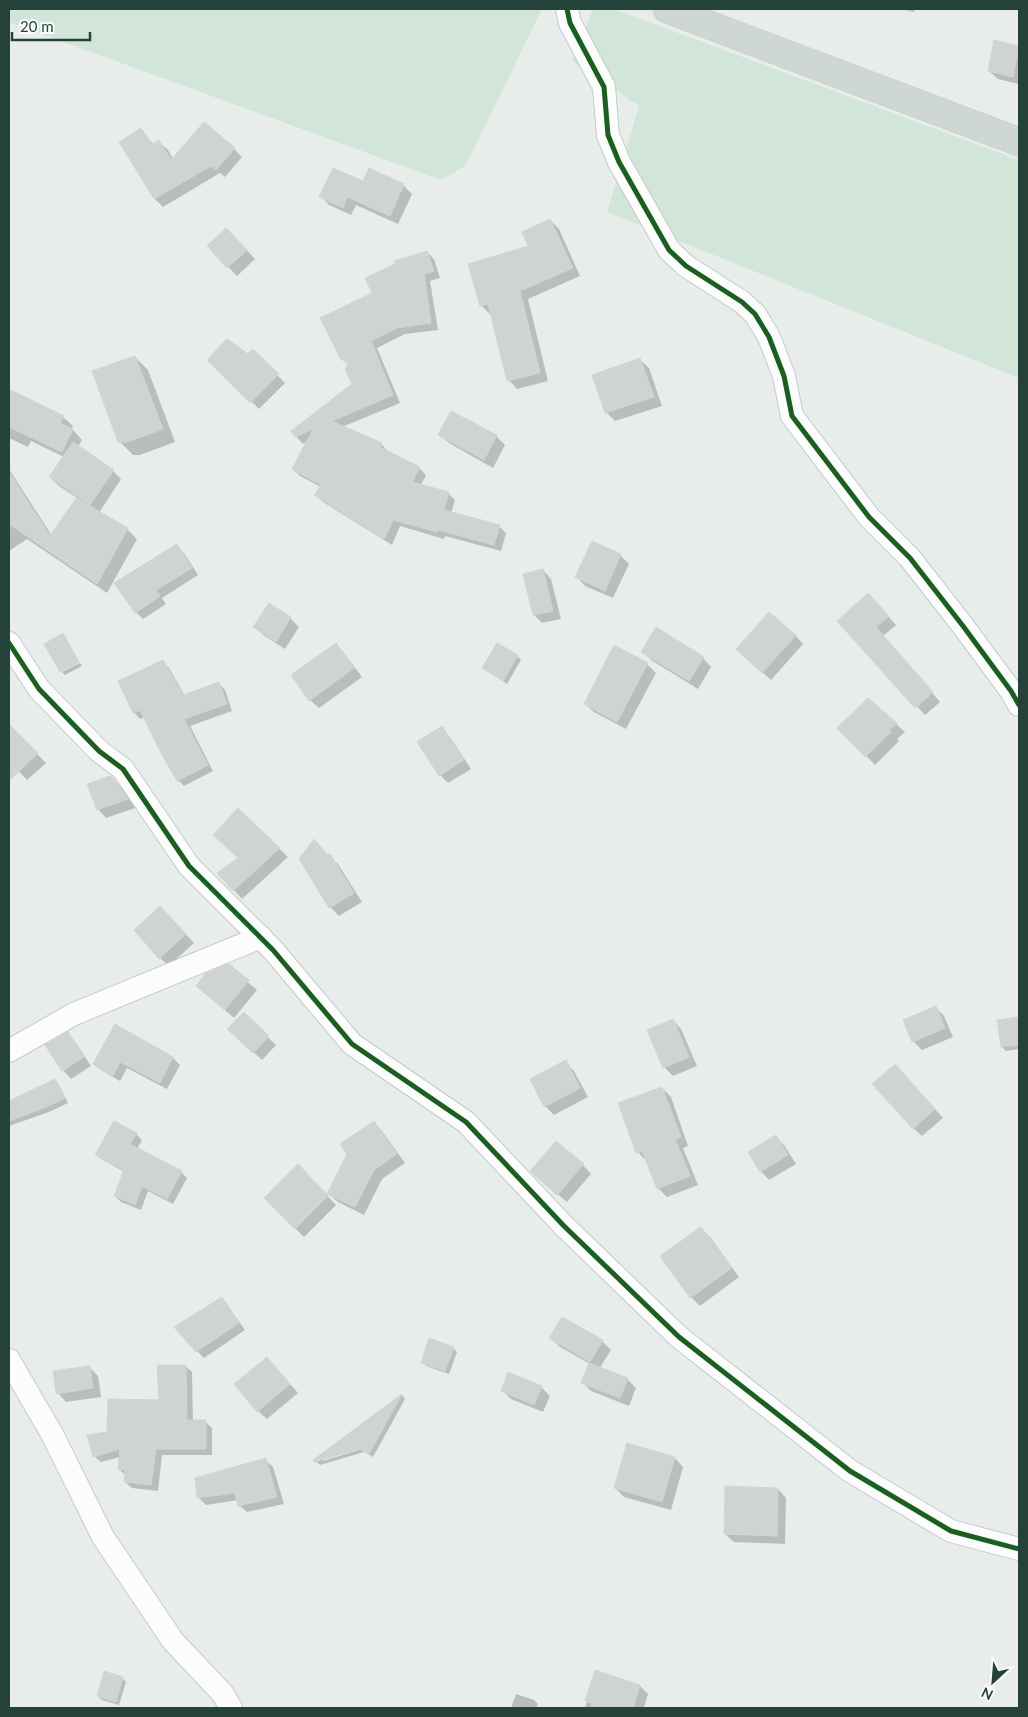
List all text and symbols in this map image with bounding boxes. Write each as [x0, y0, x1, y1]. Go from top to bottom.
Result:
scale bar [12, 10, 90, 42]
text: 20 m [20, 17, 54, 35]
north arrow [968, 1657, 1018, 1707]
text: N [979, 1684, 996, 1704]

